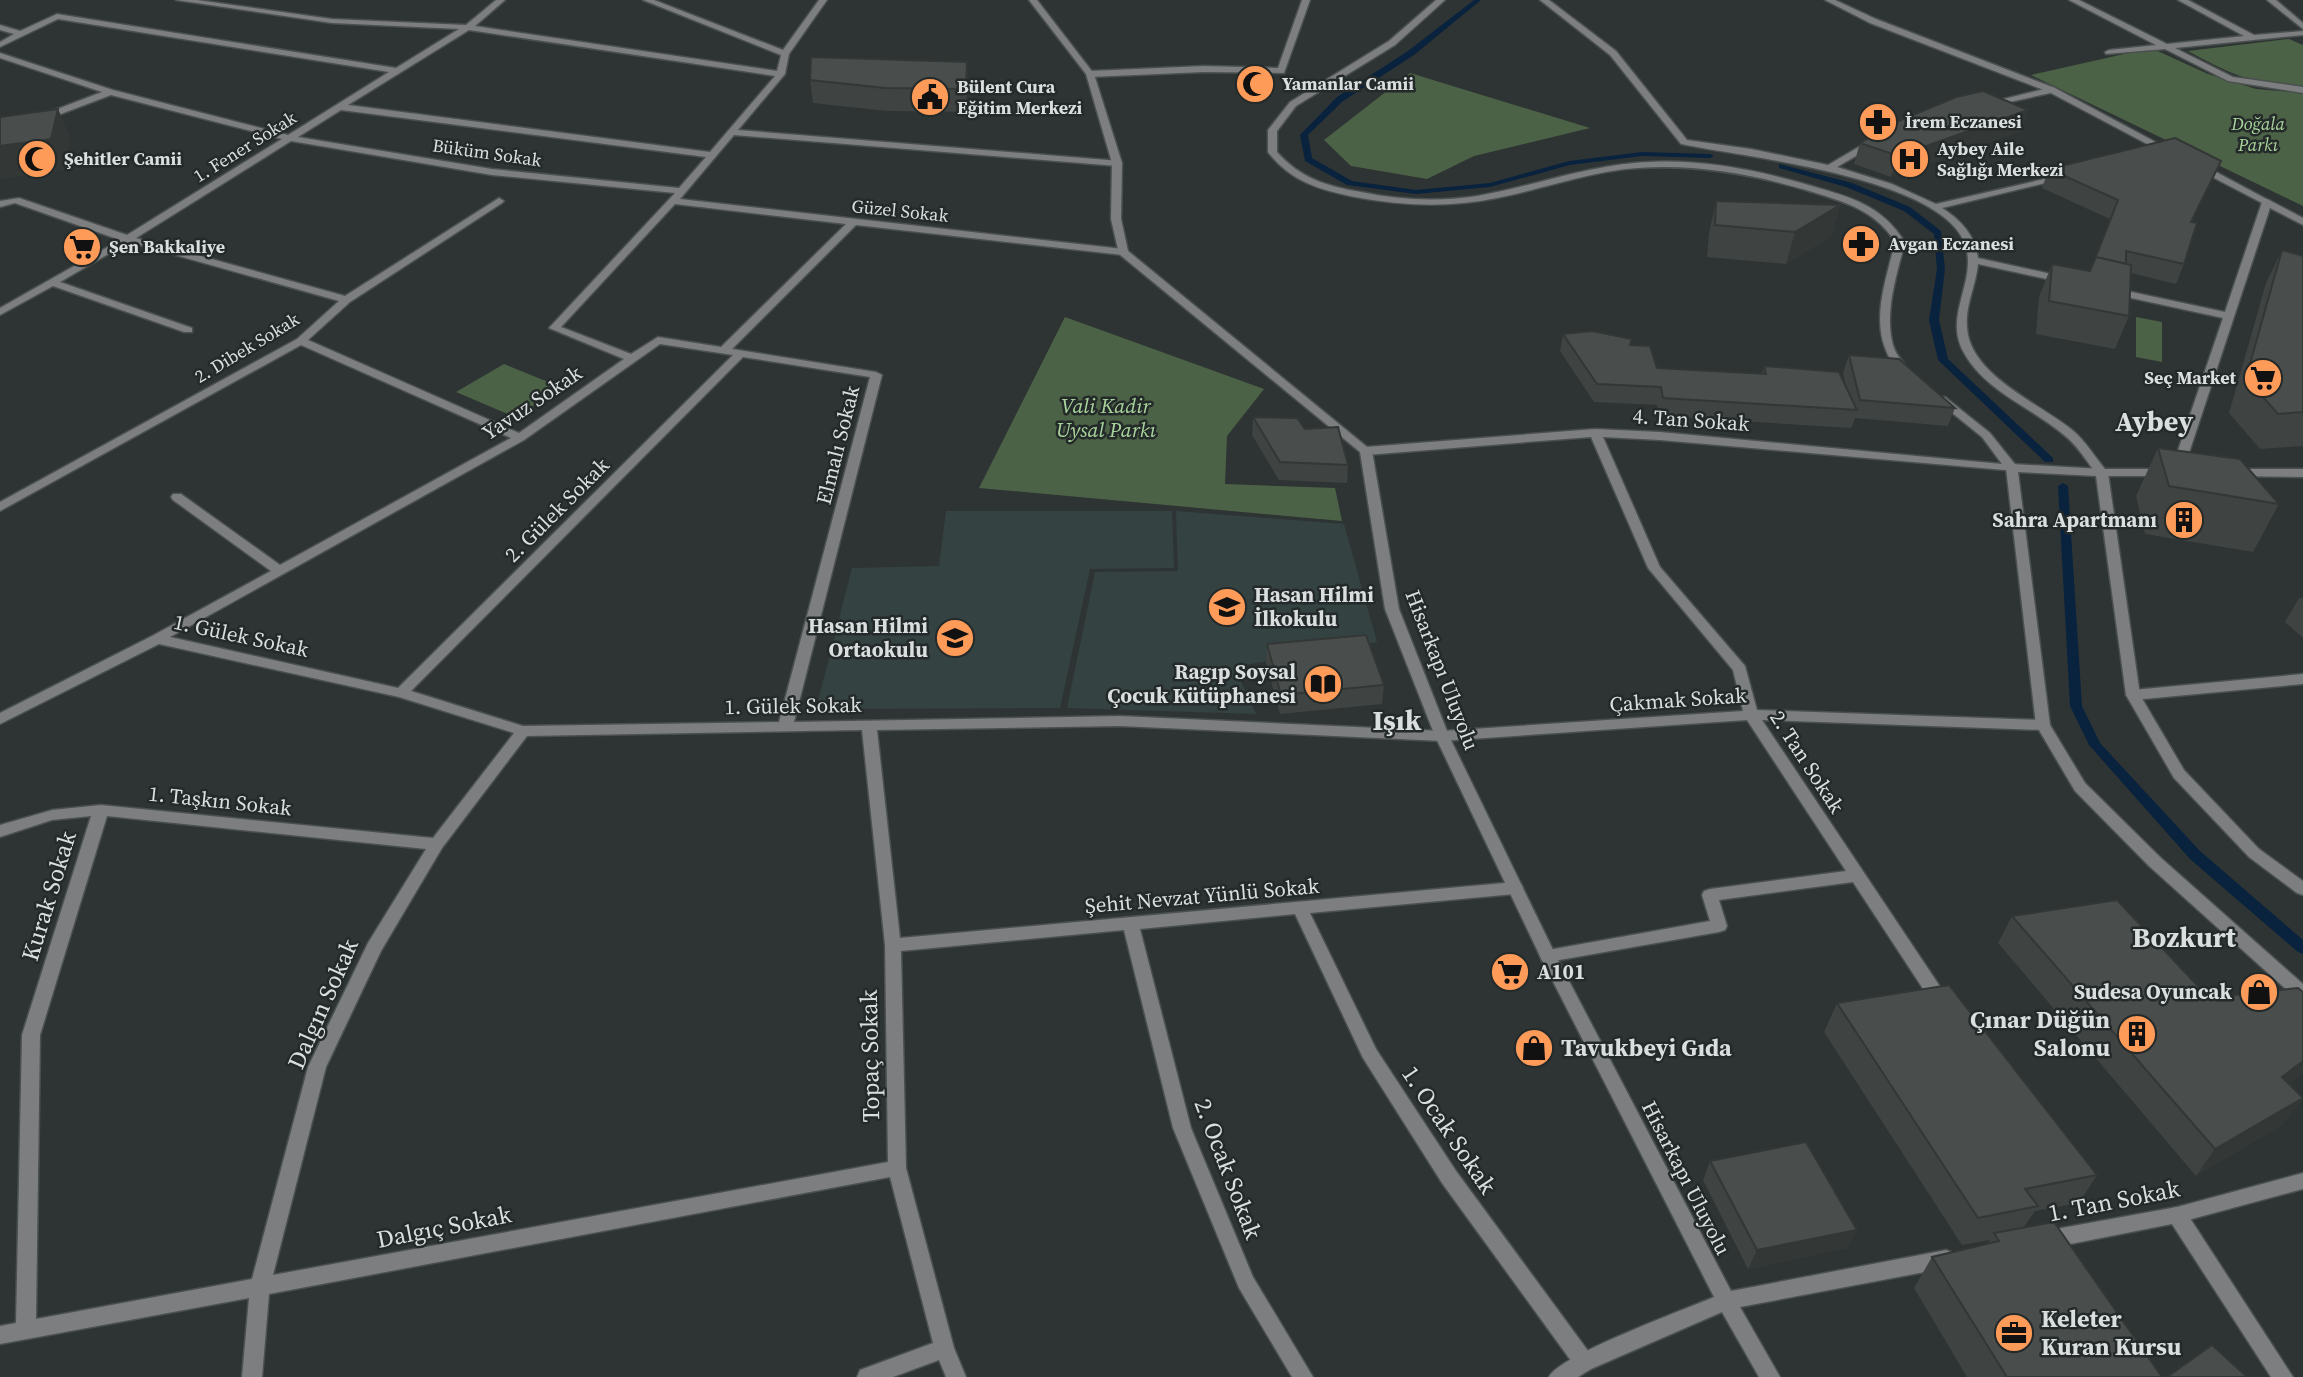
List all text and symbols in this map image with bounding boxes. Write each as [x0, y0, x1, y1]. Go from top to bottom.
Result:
mosque icon: Yamanlar Camii [1234, 63, 1276, 105]
place label: Yamanlar Camii [1282, 71, 1414, 96]
place label: Bülent Cura Eğitim Merkezi [957, 74, 1083, 120]
public building icon: Bülent Cura Eğitim Merkezi [909, 76, 951, 118]
pharmacy icon: İrem Eczanesi [1857, 101, 1899, 143]
street label: 1. Fener Sokak [188, 105, 301, 188]
place label: İrem Eczanesi [1905, 109, 2022, 134]
park label: Doğala Parkı [2230, 111, 2285, 157]
street label: Büküm Sokak [431, 132, 543, 173]
place label: Aybey Aile Sağlığı Merkezi [1937, 136, 2064, 182]
mosque icon: Şehitler Camii [16, 138, 58, 180]
hospital icon: Aybey Aile Sağlığı Merkezi [1889, 138, 1931, 180]
place label: Şehitler Camii [64, 146, 182, 171]
street label: Güzel Sokak [850, 193, 950, 228]
pharmacy icon: Avgan Eczanesi [1840, 223, 1882, 265]
supermarket icon: Şen Bakkaliye [61, 226, 103, 268]
place label: Avgan Eczanesi [1888, 231, 2014, 256]
place label: Şen Bakkaliye [109, 234, 225, 259]
street label: 2. Dibek Sokak [190, 306, 304, 389]
supermarket icon: Seç Market [2242, 357, 2284, 399]
street label: Yavuz Sokak [476, 358, 588, 447]
place label: Seç Market [2144, 365, 2237, 390]
street label: Elmalı Sokak [809, 382, 866, 507]
park label: Vali Kadir Uysal Parkı [1056, 391, 1157, 444]
street label: 4. Tan Sokak [1632, 401, 1751, 438]
district label: Aybey [2115, 402, 2193, 440]
street label: 2. Gülek Sokak [498, 451, 616, 568]
building icon: Sahra Apartmanı [2163, 499, 2205, 541]
place label: Sahra Apartmanı [1992, 505, 2157, 534]
place label: Hasan Hilmi İlkokulu [1254, 580, 1374, 633]
school or university icon: Hasan Hilmi İlkokulu [1206, 586, 1248, 628]
street label: Hisarkapı Uluyolu [1399, 586, 1486, 754]
street label: 1. Gülek Sokak [171, 607, 312, 664]
place label: Hasan Hilmi Ortaokulu [808, 611, 928, 664]
school or university icon: Hasan Hilmi Ortaokulu [934, 617, 976, 659]
place label: Ragıp Soysal Çocuk Kütüphanesi [1107, 657, 1296, 710]
library icon: Ragıp Soysal Çocuk Kütüphanesi [1302, 663, 1344, 705]
street label: Çakmak Sokak [1609, 680, 1748, 719]
street label: 1. Gülek Sokak [724, 690, 862, 721]
district label: Işık [1373, 701, 1422, 739]
street label: 2. Tan Sokak [1763, 705, 1852, 819]
street label: 1. Taşkın Sokak [147, 779, 294, 822]
street label: Kurak Sokak [13, 826, 84, 965]
street label: Şehit Nevzat Yünlü Sokak [1084, 871, 1321, 920]
district label: Bozkurt [2132, 918, 2237, 956]
street label: Dalgın Sokak [279, 933, 366, 1074]
supermarket icon: A101 [1489, 951, 1531, 993]
place label: A101 [1537, 957, 1585, 986]
shop icon: Sudesa Oyuncak [2238, 971, 2280, 1013]
place label: Sudesa Oyuncak [2074, 977, 2232, 1006]
street label: Topaç Sokak [852, 988, 887, 1123]
place label: Çınar Düğün Salonu [1970, 1003, 2110, 1064]
building icon: Çınar Düğün Salonu [2116, 1013, 2158, 1055]
shop icon: Tavukbeyi Gıda [1513, 1027, 1555, 1069]
place label: Tavukbeyi Gıda [1561, 1031, 1732, 1064]
street label: 1. Ocak Sokak [1394, 1059, 1505, 1201]
street label: 2. Ocak Sokak [1187, 1094, 1271, 1245]
street label: Hisarkapı Uluyolu [1635, 1096, 1738, 1260]
street label: 1. Tan Sokak [2045, 1171, 2184, 1229]
street label: Dalgıç Sokak [374, 1197, 515, 1256]
place label: Keleter Kuran Kursu [2041, 1302, 2182, 1363]
office icon: Keleter Kuran Kursu [1993, 1312, 2035, 1354]

